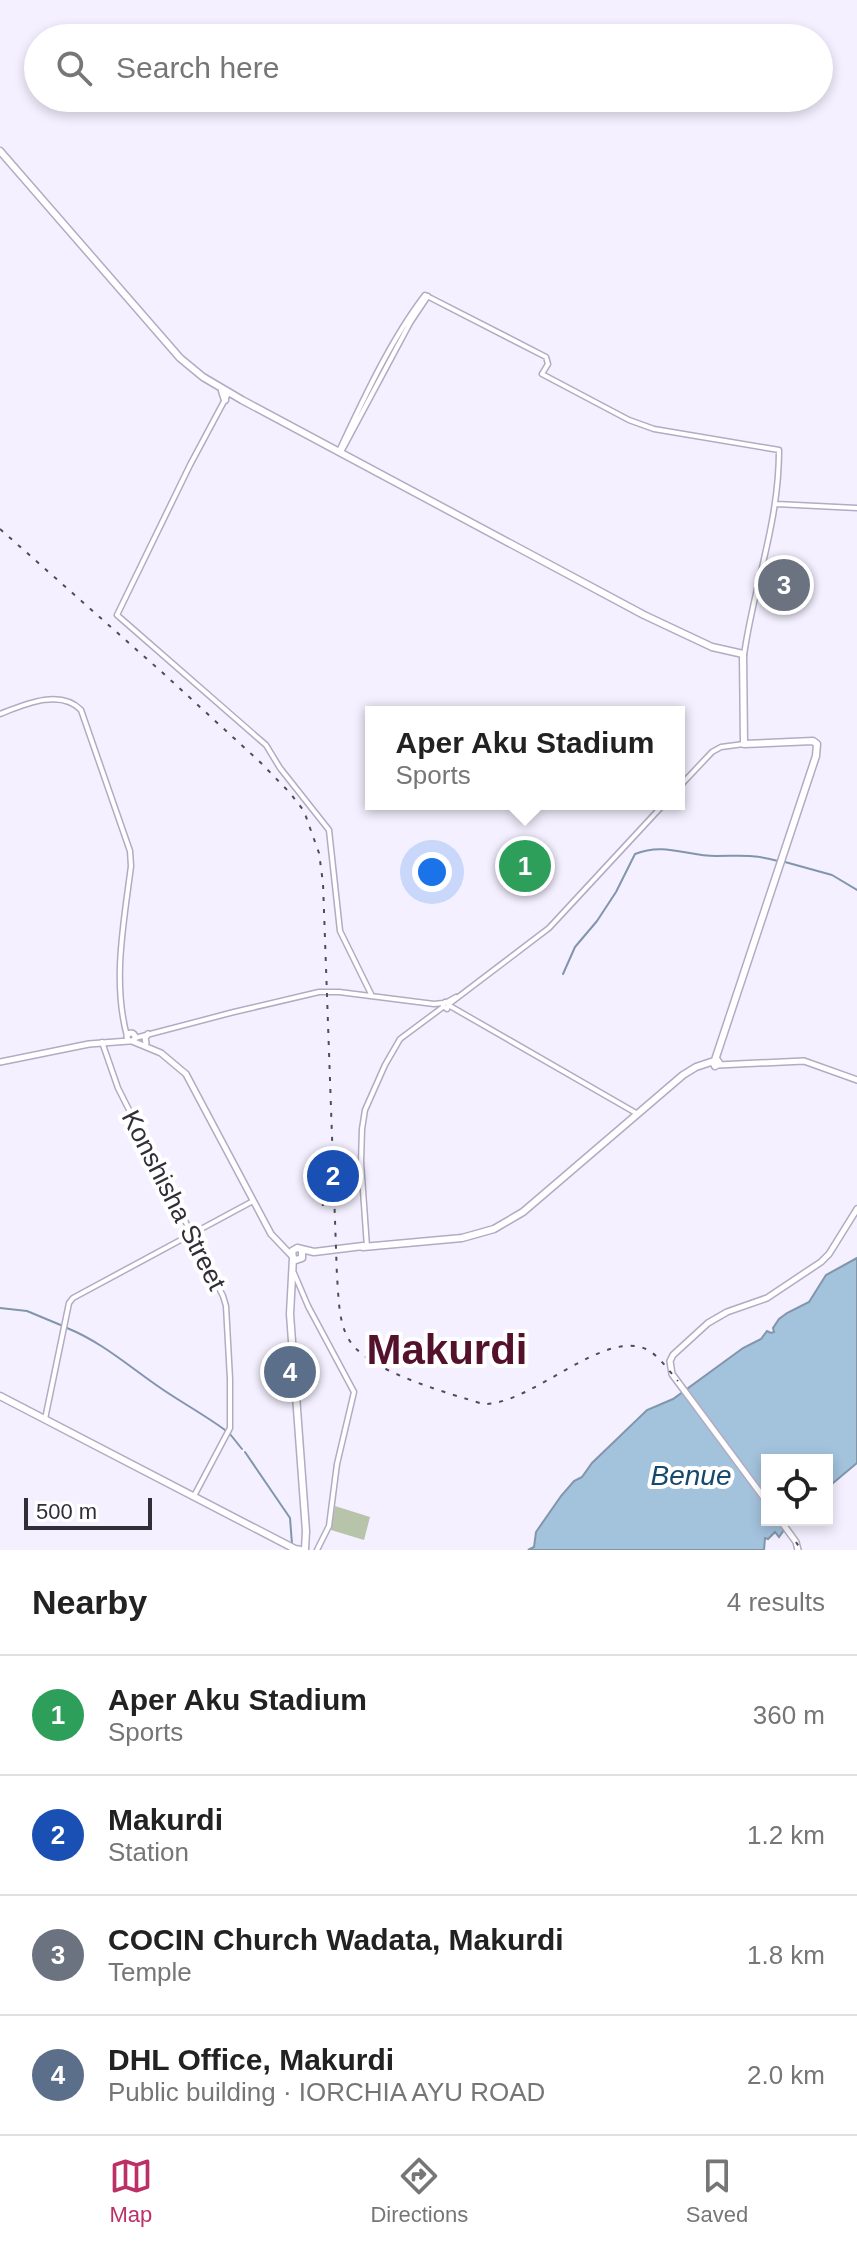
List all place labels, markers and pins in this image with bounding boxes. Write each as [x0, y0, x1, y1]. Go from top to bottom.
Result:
pin: 3 [758, 555, 810, 615]
pin: 1 [499, 836, 551, 896]
pin: 2 [307, 1146, 359, 1206]
pin: 4 [264, 1342, 316, 1402]

